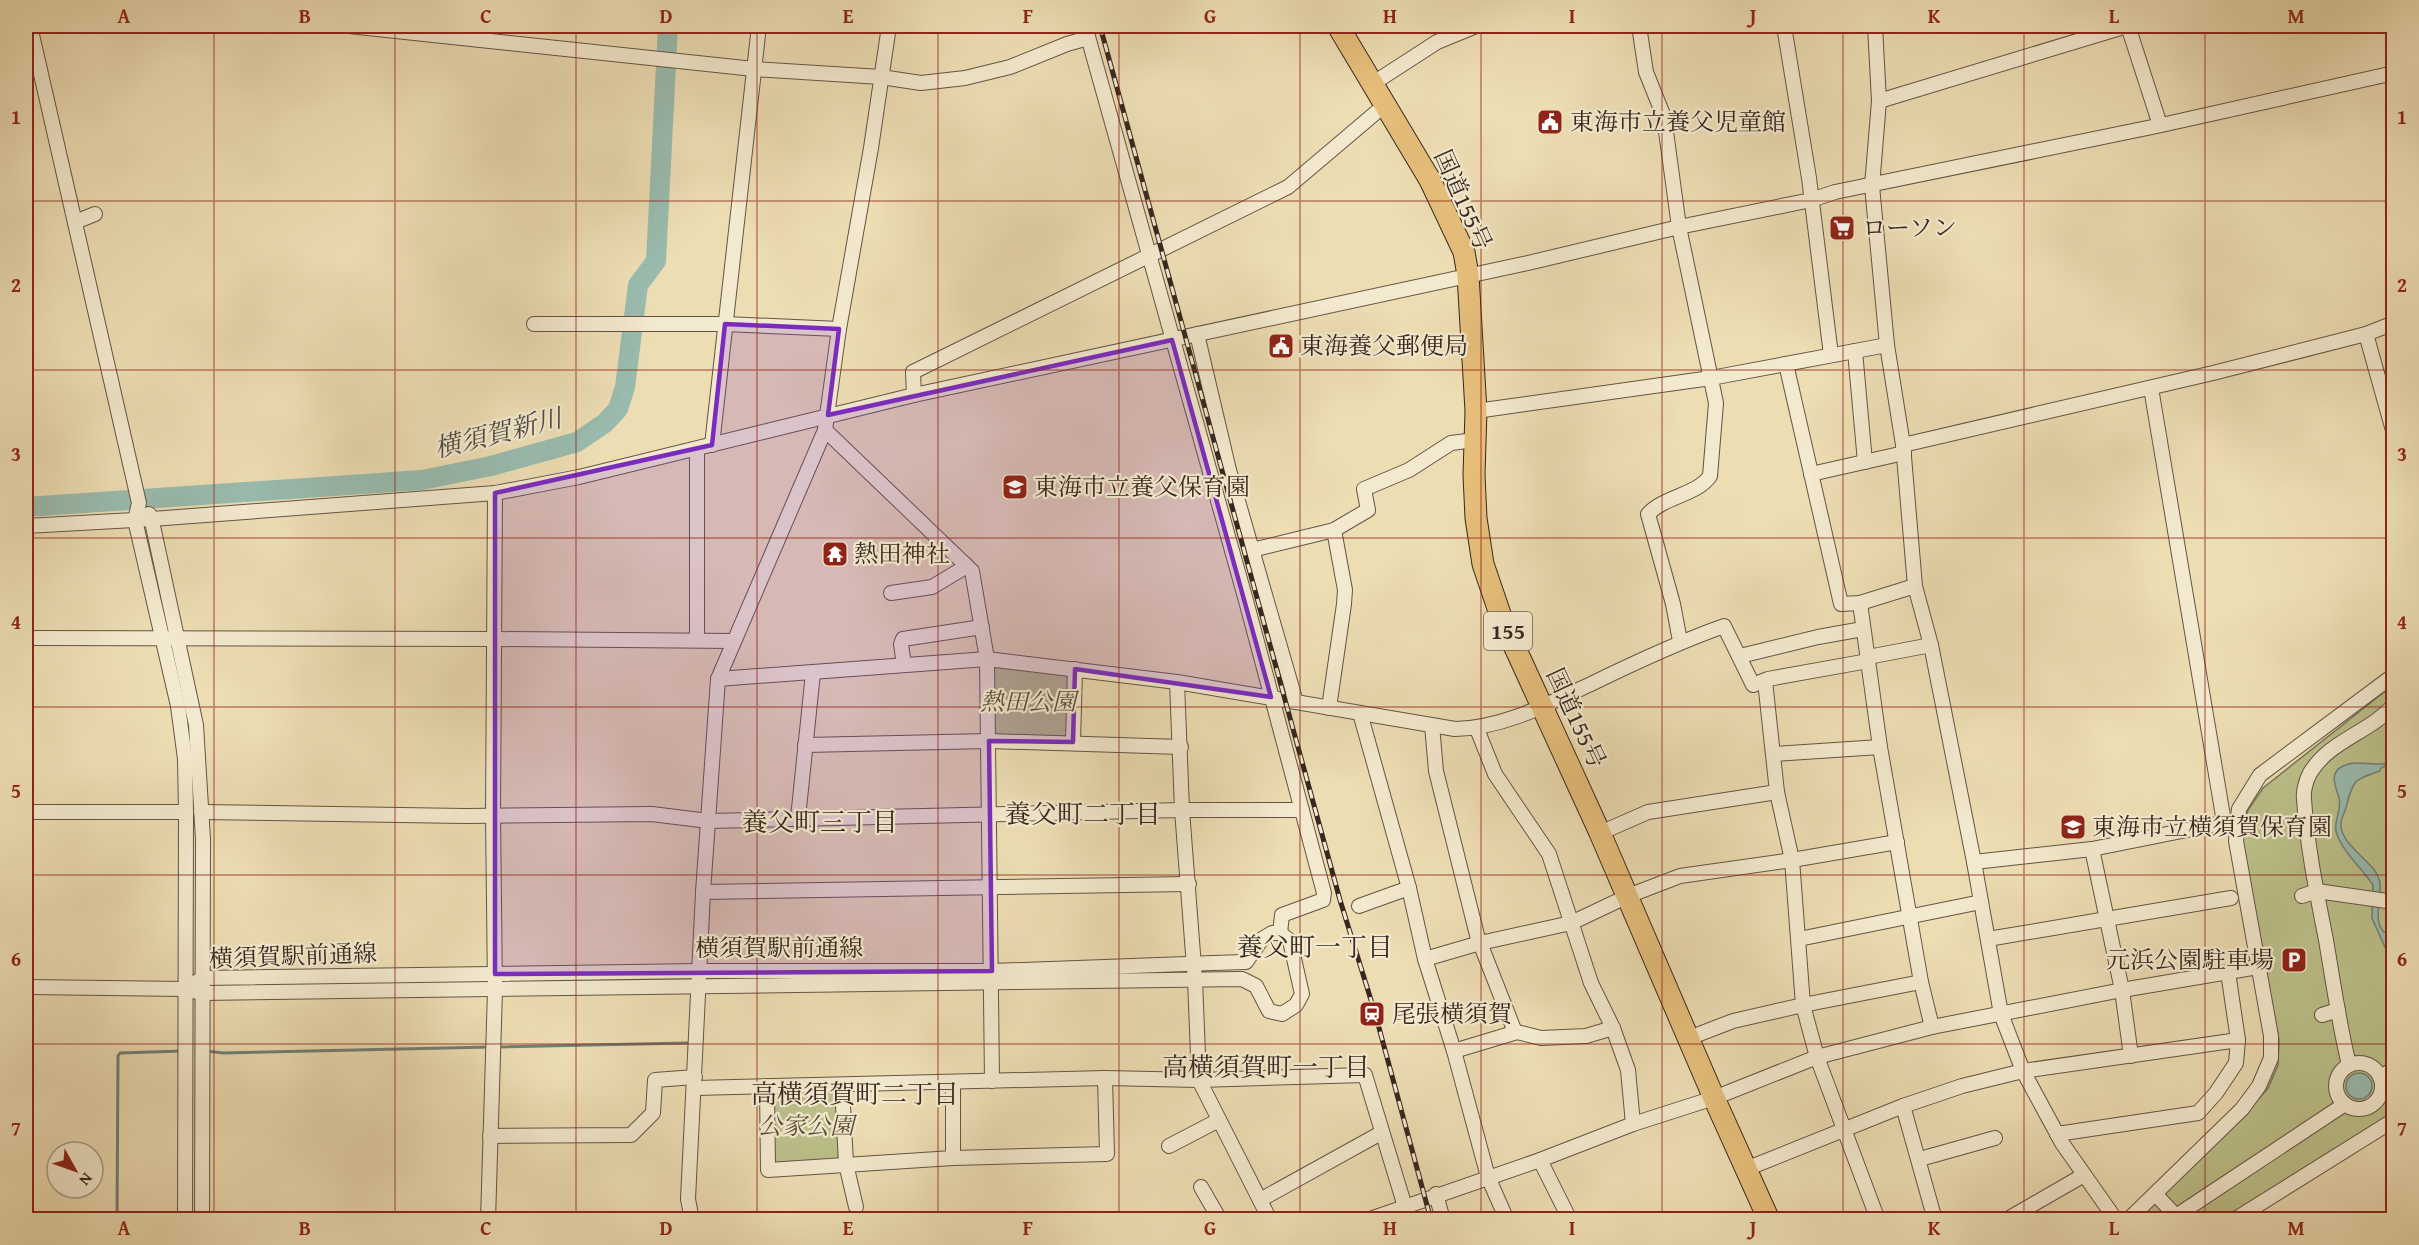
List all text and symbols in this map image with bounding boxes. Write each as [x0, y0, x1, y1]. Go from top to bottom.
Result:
text: A [118, 1, 131, 30]
text: B [299, 1, 311, 30]
text: C [480, 1, 492, 30]
text: D [659, 1, 673, 30]
text: E [843, 1, 854, 30]
text: F [1023, 1, 1033, 30]
text: G [1204, 1, 1216, 30]
text: H [1383, 1, 1397, 30]
text: I [1569, 1, 1575, 30]
text: J [1747, 1, 1757, 30]
text: K [1928, 1, 1941, 30]
text: L [2109, 1, 2120, 30]
text: M [2287, 1, 2305, 30]
text: 1 [11, 102, 21, 131]
text: 1 [2397, 102, 2407, 131]
place label: 東海市立養父児童館 [1570, 104, 1786, 139]
public building icon: 東海市立養父児童館 [1535, 107, 1565, 137]
street label: 国道155号 [1426, 144, 1501, 256]
place label: ローソン [1862, 210, 1957, 245]
supermarket icon: ローソン [1827, 213, 1857, 243]
text: 2 [11, 270, 21, 299]
text: 2 [2397, 270, 2407, 299]
place label: 東海養父郵便局 [1300, 328, 1468, 363]
public building icon: 東海養父郵便局 [1266, 331, 1296, 361]
water label: 横須賀新川 [430, 397, 569, 467]
text: 3 [11, 439, 21, 468]
text: 3 [2397, 439, 2407, 468]
place label: 東海市立養父保育園 [1034, 469, 1250, 504]
school or university icon: 東海市立養父保育園 [1000, 472, 1030, 502]
place label: 熱田神社 [854, 536, 950, 571]
temple icon: 熱田神社 [820, 539, 850, 569]
text: 4 [11, 607, 21, 636]
text: 4 [2397, 607, 2407, 636]
road number: 155 [1484, 612, 1532, 650]
street label: 国道155号 [1538, 662, 1615, 774]
park label: 熱田公園 [980, 684, 1080, 719]
text: 5 [11, 776, 21, 805]
text: 5 [2397, 776, 2407, 805]
district label: 養父町二丁目 [1005, 794, 1161, 833]
district label: 養父町三丁目 [742, 802, 898, 841]
place label: 東海市立横須賀保育園 [2092, 809, 2332, 844]
school or university icon: 東海市立横須賀保育園 [2058, 812, 2088, 842]
district label: 養父町一丁目 [1237, 927, 1393, 966]
street label: 横須賀駅前通線 [695, 930, 863, 965]
street label: 横須賀駅前通線 [208, 935, 378, 976]
place label: 元浜公園駐車場 [2106, 942, 2274, 977]
text: 6 [11, 944, 21, 973]
text: 6 [2397, 944, 2407, 973]
parking icon: 元浜公園駐車場 [2279, 945, 2309, 975]
place label: 尾張横須賀 [1392, 996, 1512, 1031]
station icon: 尾張横須賀 [1357, 999, 1387, 1029]
district label: 高横須賀町一丁目 [1162, 1047, 1370, 1086]
district label: 高横須賀町二丁目 [751, 1074, 959, 1113]
park label: 公家公園 [758, 1108, 858, 1143]
text: 7 [11, 1113, 21, 1142]
text: 7 [2397, 1113, 2407, 1142]
north arrow [45, 1140, 105, 1200]
text: N [74, 1168, 99, 1192]
text: A [118, 1213, 131, 1242]
text: B [299, 1213, 311, 1242]
text: C [480, 1213, 492, 1242]
text: D [659, 1213, 673, 1242]
text: E [843, 1213, 854, 1242]
text: F [1023, 1213, 1033, 1242]
text: G [1204, 1213, 1216, 1242]
text: H [1383, 1213, 1397, 1242]
text: I [1569, 1213, 1575, 1242]
text: J [1747, 1213, 1757, 1242]
text: K [1928, 1213, 1941, 1242]
text: L [2109, 1213, 2120, 1242]
text: M [2287, 1213, 2305, 1242]

